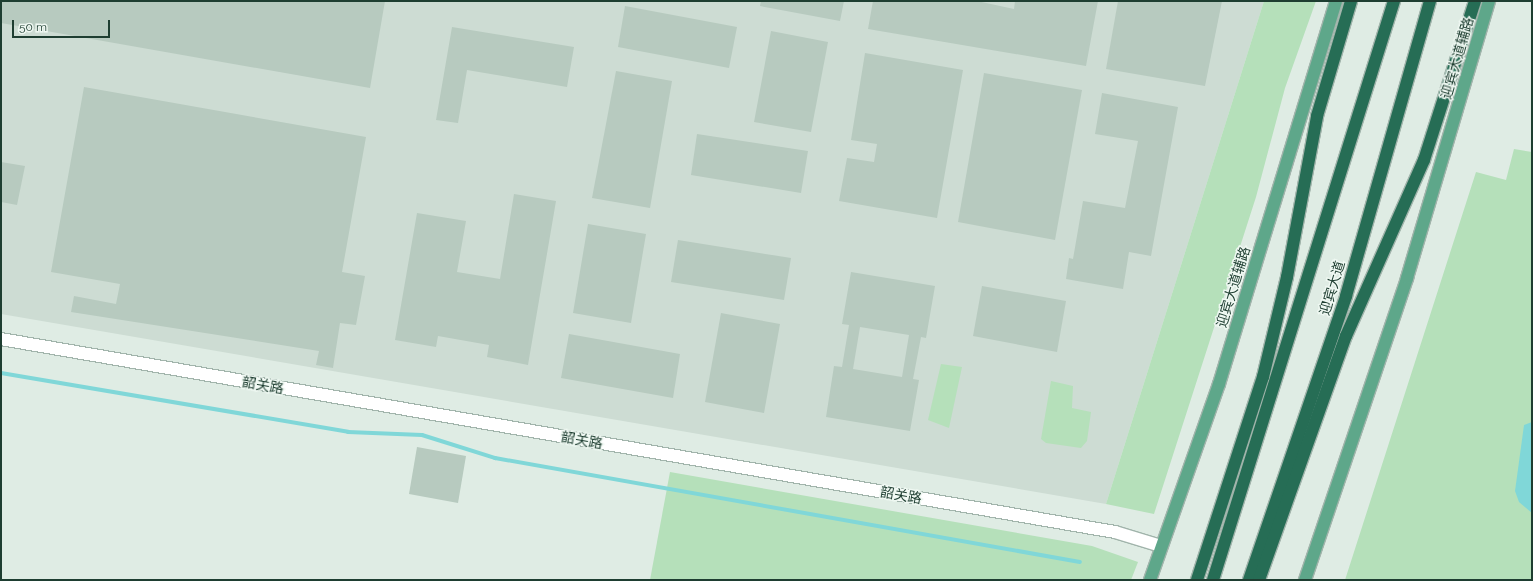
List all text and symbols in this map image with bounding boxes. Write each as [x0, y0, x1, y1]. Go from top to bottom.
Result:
scale bar [14, 12, 112, 38]
street label: 迎宾大道辅路 [1437, 15, 1477, 101]
text: 50 m [19, 20, 47, 34]
street label: 迎宾大道辅路 [1213, 244, 1253, 330]
street label: 迎宾大道 [1316, 259, 1348, 317]
street label: 韶关路 [241, 373, 285, 397]
street label: 韶关路 [560, 428, 604, 452]
street label: 韶关路 [879, 483, 923, 507]

